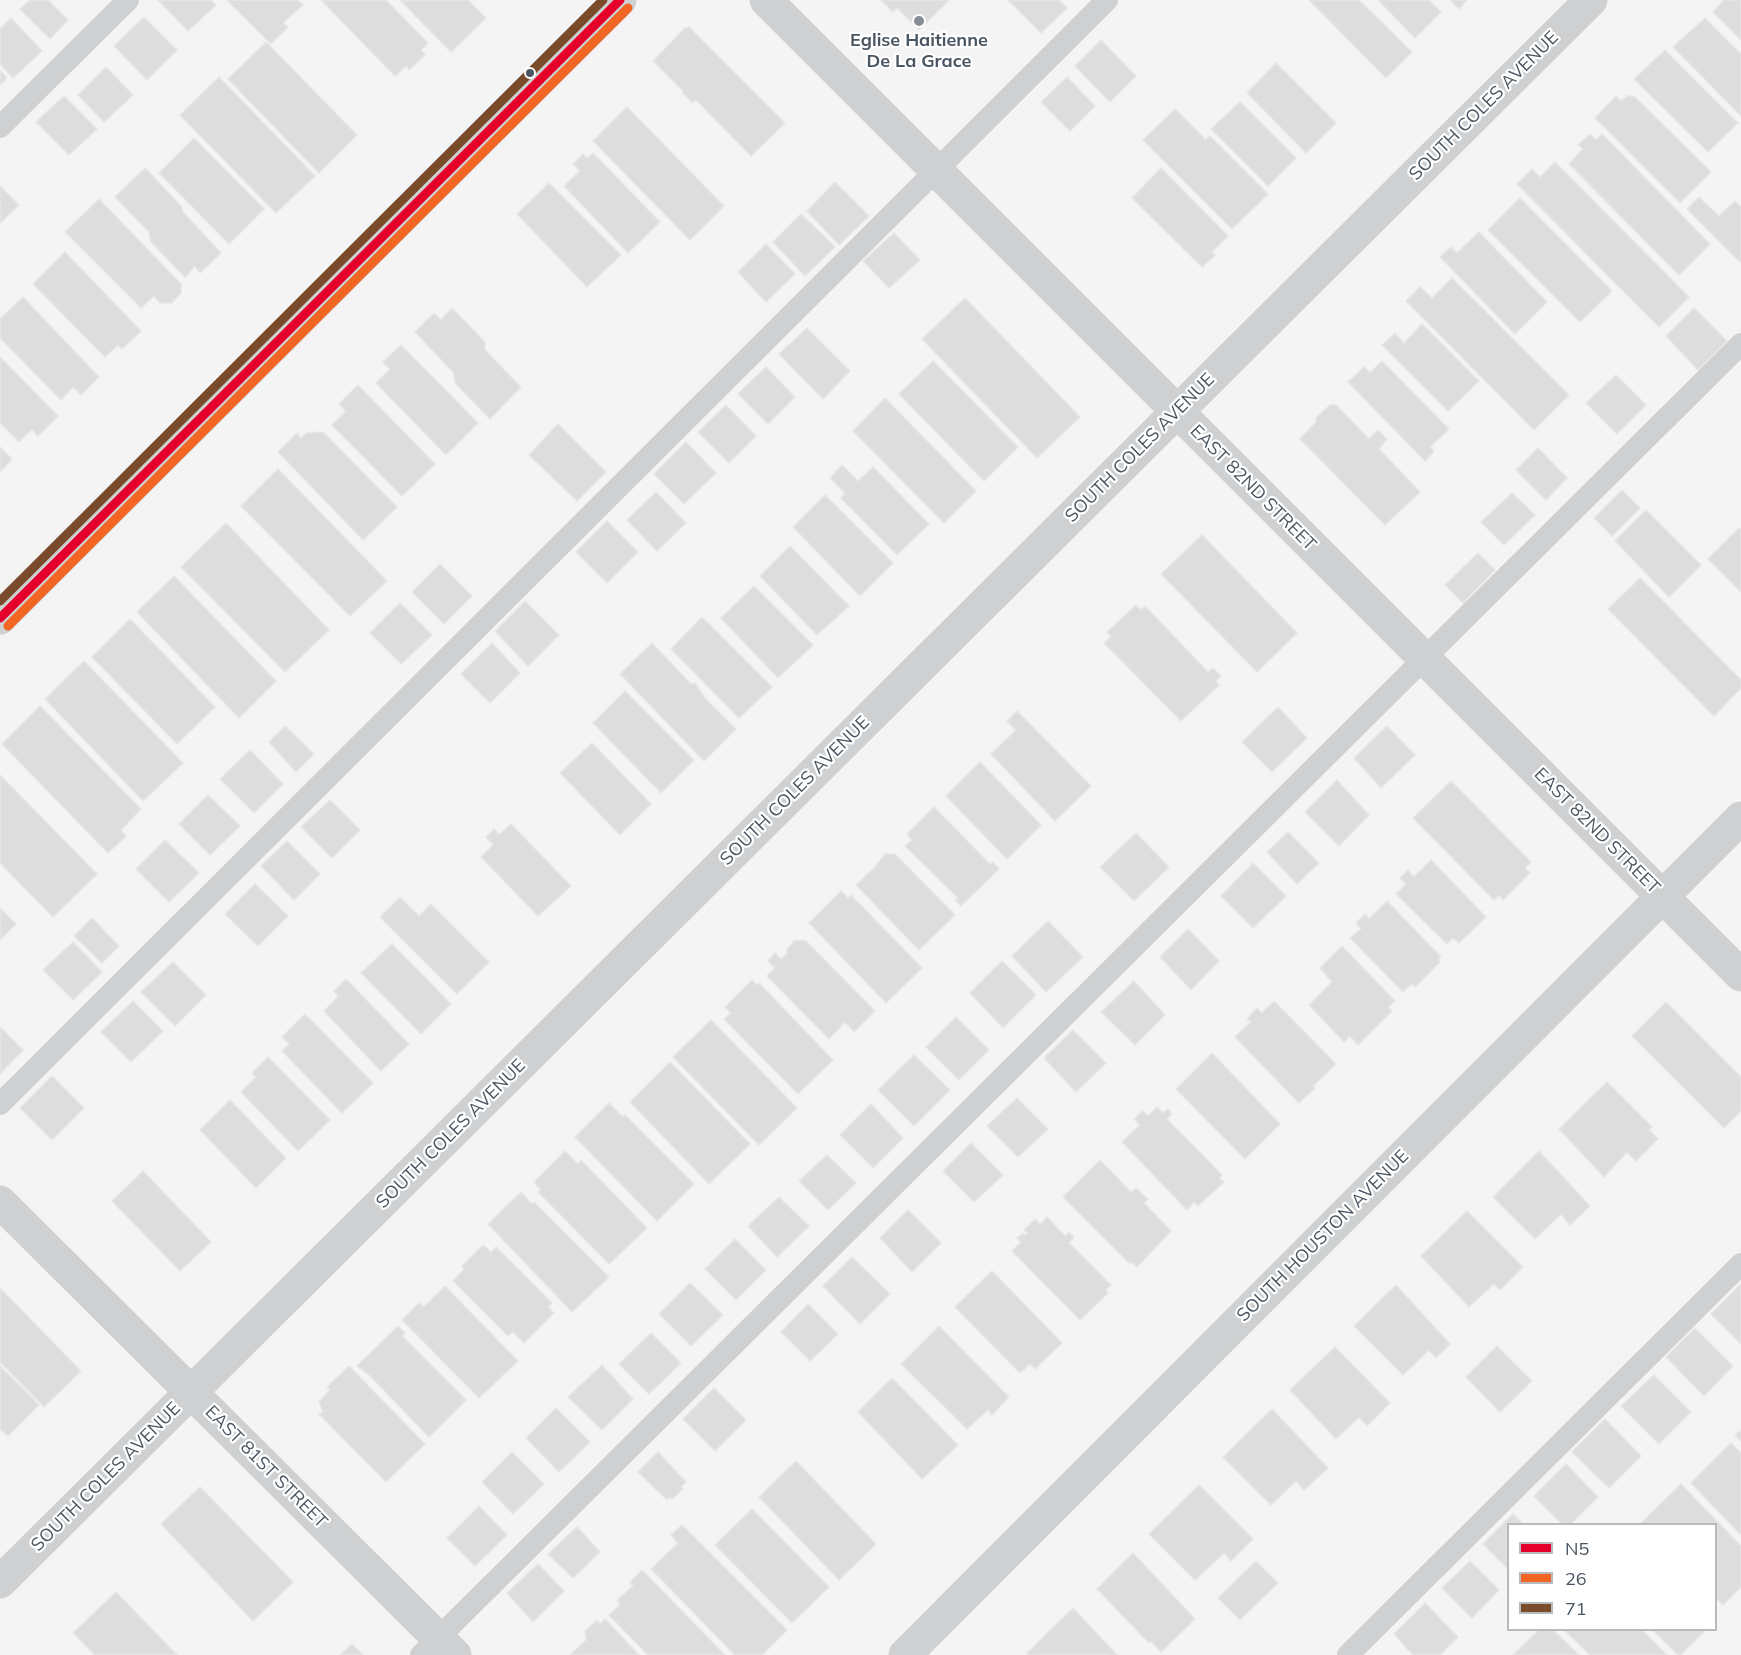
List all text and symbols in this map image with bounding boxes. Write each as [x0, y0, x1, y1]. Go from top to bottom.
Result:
marker: Eglise Haitienne De La Grace [912, 14, 926, 28]
street label: SOUTH COLES AVENUE [1405, 27, 1563, 185]
place label: Eglise Haitienne De La Grace [850, 30, 988, 72]
unlabelled marker [524, 67, 536, 79]
street label: SOUTH COLES AVENUE [1061, 369, 1219, 527]
street label: EAST 82ND STREET [1186, 421, 1320, 555]
street label: SOUTH COLES AVENUE [716, 712, 874, 870]
street label: EAST 82ND STREET [1530, 764, 1664, 898]
street label: SOUTH COLES AVENUE [372, 1055, 530, 1213]
street label: SOUTH HOUSTON AVENUE [1233, 1146, 1413, 1326]
street label: SOUTH COLES AVENUE [27, 1398, 185, 1556]
street label: EAST 81ST STREET [200, 1401, 332, 1533]
legend [1507, 1523, 1717, 1631]
text: N5 [1565, 1537, 1589, 1560]
text: 26 [1565, 1567, 1587, 1590]
text: 71 [1565, 1597, 1587, 1620]

